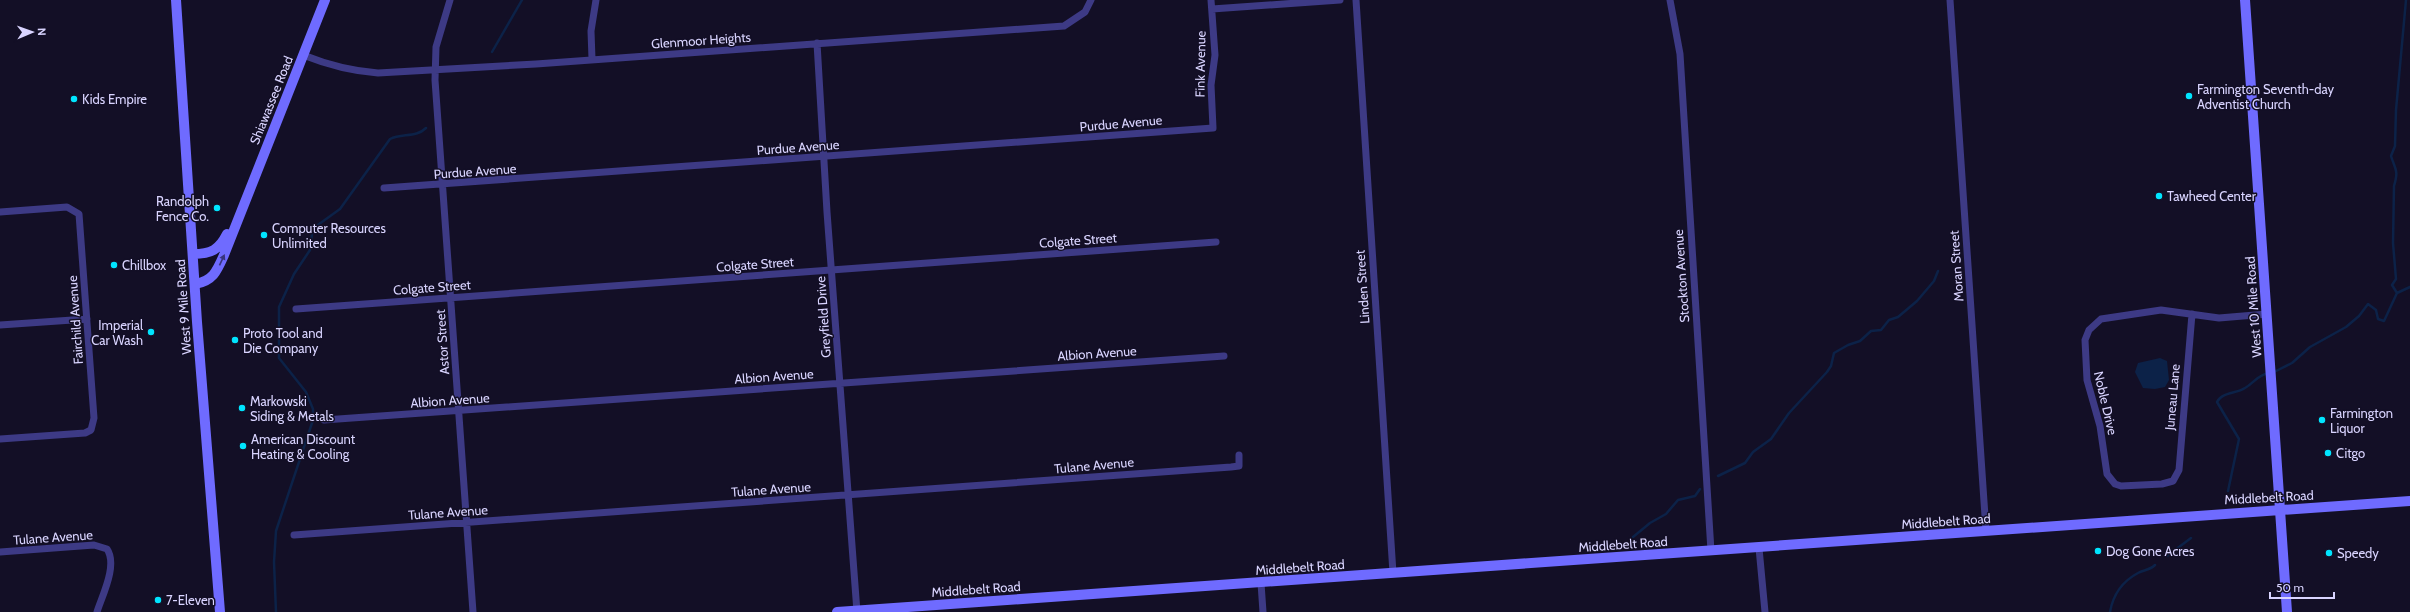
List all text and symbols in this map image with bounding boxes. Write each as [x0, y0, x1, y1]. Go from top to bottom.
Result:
north arrow [12, 12, 52, 52]
text: N [35, 28, 49, 36]
street label: Glenmoor Heights [651, 28, 752, 51]
street label: Fink Avenue [1191, 30, 1209, 97]
street label: Shiawassee Road [246, 53, 296, 147]
place label: Farmington Seventh-day Adventist Church [2197, 81, 2334, 112]
place label: Kids Empire [82, 91, 147, 107]
marker: Farmington Seventh-day Adventist Church [2184, 91, 2194, 101]
marker: Kids Empire [69, 94, 79, 104]
street label: Purdue Avenue [1079, 111, 1163, 135]
street label: Purdue Avenue [756, 136, 840, 158]
street label: Purdue Avenue [433, 160, 517, 182]
place label: Tawheed Center [2167, 188, 2257, 204]
marker: Tawheed Center [2154, 191, 2164, 201]
place label: Randolph Fence Co. [156, 193, 209, 224]
marker: Randolph Fence Co. [212, 203, 222, 213]
place label: Computer Resources Unlimited [272, 220, 386, 251]
street label: Stockton Avenue [1670, 228, 1692, 323]
street label: Colgate Street [1039, 229, 1118, 251]
street label: Moran Street [1945, 229, 1966, 302]
marker: Computer Resources Unlimited [259, 230, 269, 240]
street label: Linden Street [1351, 249, 1373, 324]
street label: Colgate Street [716, 253, 795, 275]
one-way arrow [219, 254, 225, 266]
street label: West 10 Mile Road [2241, 256, 2265, 358]
place label: Chillbox [122, 257, 167, 273]
street label: West 9 Mile Road [172, 259, 194, 355]
marker: Chillbox [109, 260, 119, 270]
street label: Fairchild Avenue [64, 275, 86, 365]
street label: Greyfield Drive [812, 275, 834, 358]
street label: Colgate Street [393, 276, 472, 298]
street label: Astor Street [432, 308, 452, 375]
place label: Imperial Car Wash [91, 317, 143, 348]
place label: Proto Tool and Die Company [243, 325, 323, 356]
marker: Imperial Car Wash [146, 327, 156, 337]
marker: Proto Tool and Die Company [230, 335, 240, 345]
street label: Albion Avenue [1057, 342, 1138, 364]
street label: Juneau Lane [2161, 363, 2183, 432]
street label: Albion Avenue [734, 365, 815, 387]
street label: Noble Drive [2091, 369, 2121, 437]
street label: Albion Avenue [410, 389, 491, 411]
place label: Markowski Siding & Metals [250, 393, 335, 424]
marker: Markowski Siding & Metals [237, 403, 247, 413]
place label: Farmington Liquor [2330, 405, 2393, 436]
marker: Farmington Liquor [2317, 415, 2327, 425]
place label: American Discount Heating & Cooling [251, 431, 356, 462]
marker: American Discount Heating & Cooling [238, 441, 248, 451]
place label: Citgo [2336, 445, 2365, 461]
marker: Citgo [2323, 448, 2333, 458]
street label: Tulane Avenue [1053, 454, 1135, 476]
street label: Tulane Avenue [731, 478, 812, 500]
street label: Middlebelt Road [2224, 487, 2314, 507]
street label: Tulane Avenue [408, 501, 489, 523]
street label: Middlebelt Road [1901, 510, 1991, 532]
street label: Tulane Avenue [13, 526, 94, 548]
street label: Middlebelt Road [1578, 533, 1668, 555]
place label: Dog Gone Acres [2106, 543, 2195, 559]
place label: Speedy [2337, 545, 2379, 561]
marker: Dog Gone Acres [2093, 546, 2103, 556]
marker: Speedy [2324, 548, 2334, 558]
street label: Middlebelt Road [1255, 556, 1345, 578]
scale bar [2270, 574, 2334, 600]
street label: Middlebelt Road [931, 578, 1021, 600]
text: 50 m [2276, 580, 2304, 595]
place label: 7-Eleven [166, 592, 215, 608]
marker: 7-Eleven [153, 595, 163, 605]

